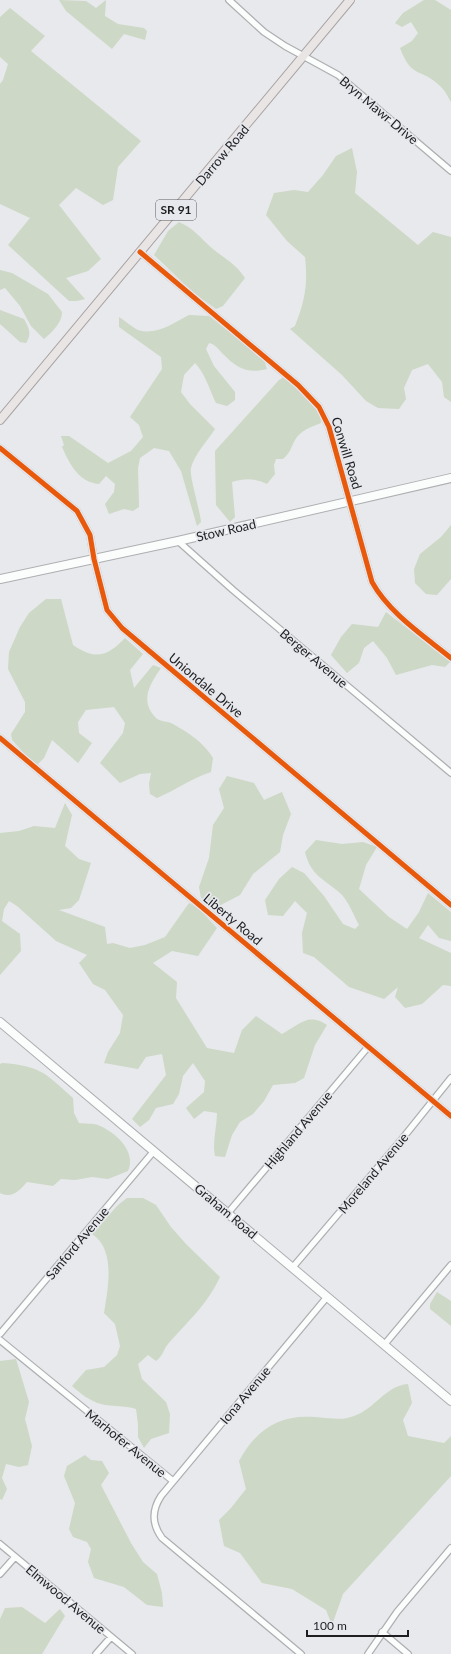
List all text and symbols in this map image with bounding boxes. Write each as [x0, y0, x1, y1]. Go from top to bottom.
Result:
street label: Bryn Mawr Drive [336, 73, 422, 148]
street label: Darrow Road [192, 121, 252, 189]
road number: SR 91 [156, 200, 196, 220]
street label: Conwill Road [328, 415, 366, 491]
street label: Stow Road [195, 515, 257, 545]
street label: Berger Avenue [277, 625, 351, 691]
street label: Uniondale Drive [165, 649, 247, 721]
street label: Liberty Road [200, 890, 266, 948]
street label: Highland Avenue [261, 1088, 335, 1172]
street label: Moreland Avenue [335, 1129, 412, 1217]
street label: Graham Road [191, 1180, 261, 1242]
street label: Sanford Avenue [42, 1203, 112, 1283]
street label: Iona Avenue [216, 1363, 274, 1427]
street label: Marhofer Avenue [82, 1406, 170, 1480]
street label: Elmwood Avenue [23, 1561, 109, 1637]
scale bar [307, 1612, 408, 1638]
text: 100 m [313, 1618, 347, 1633]

